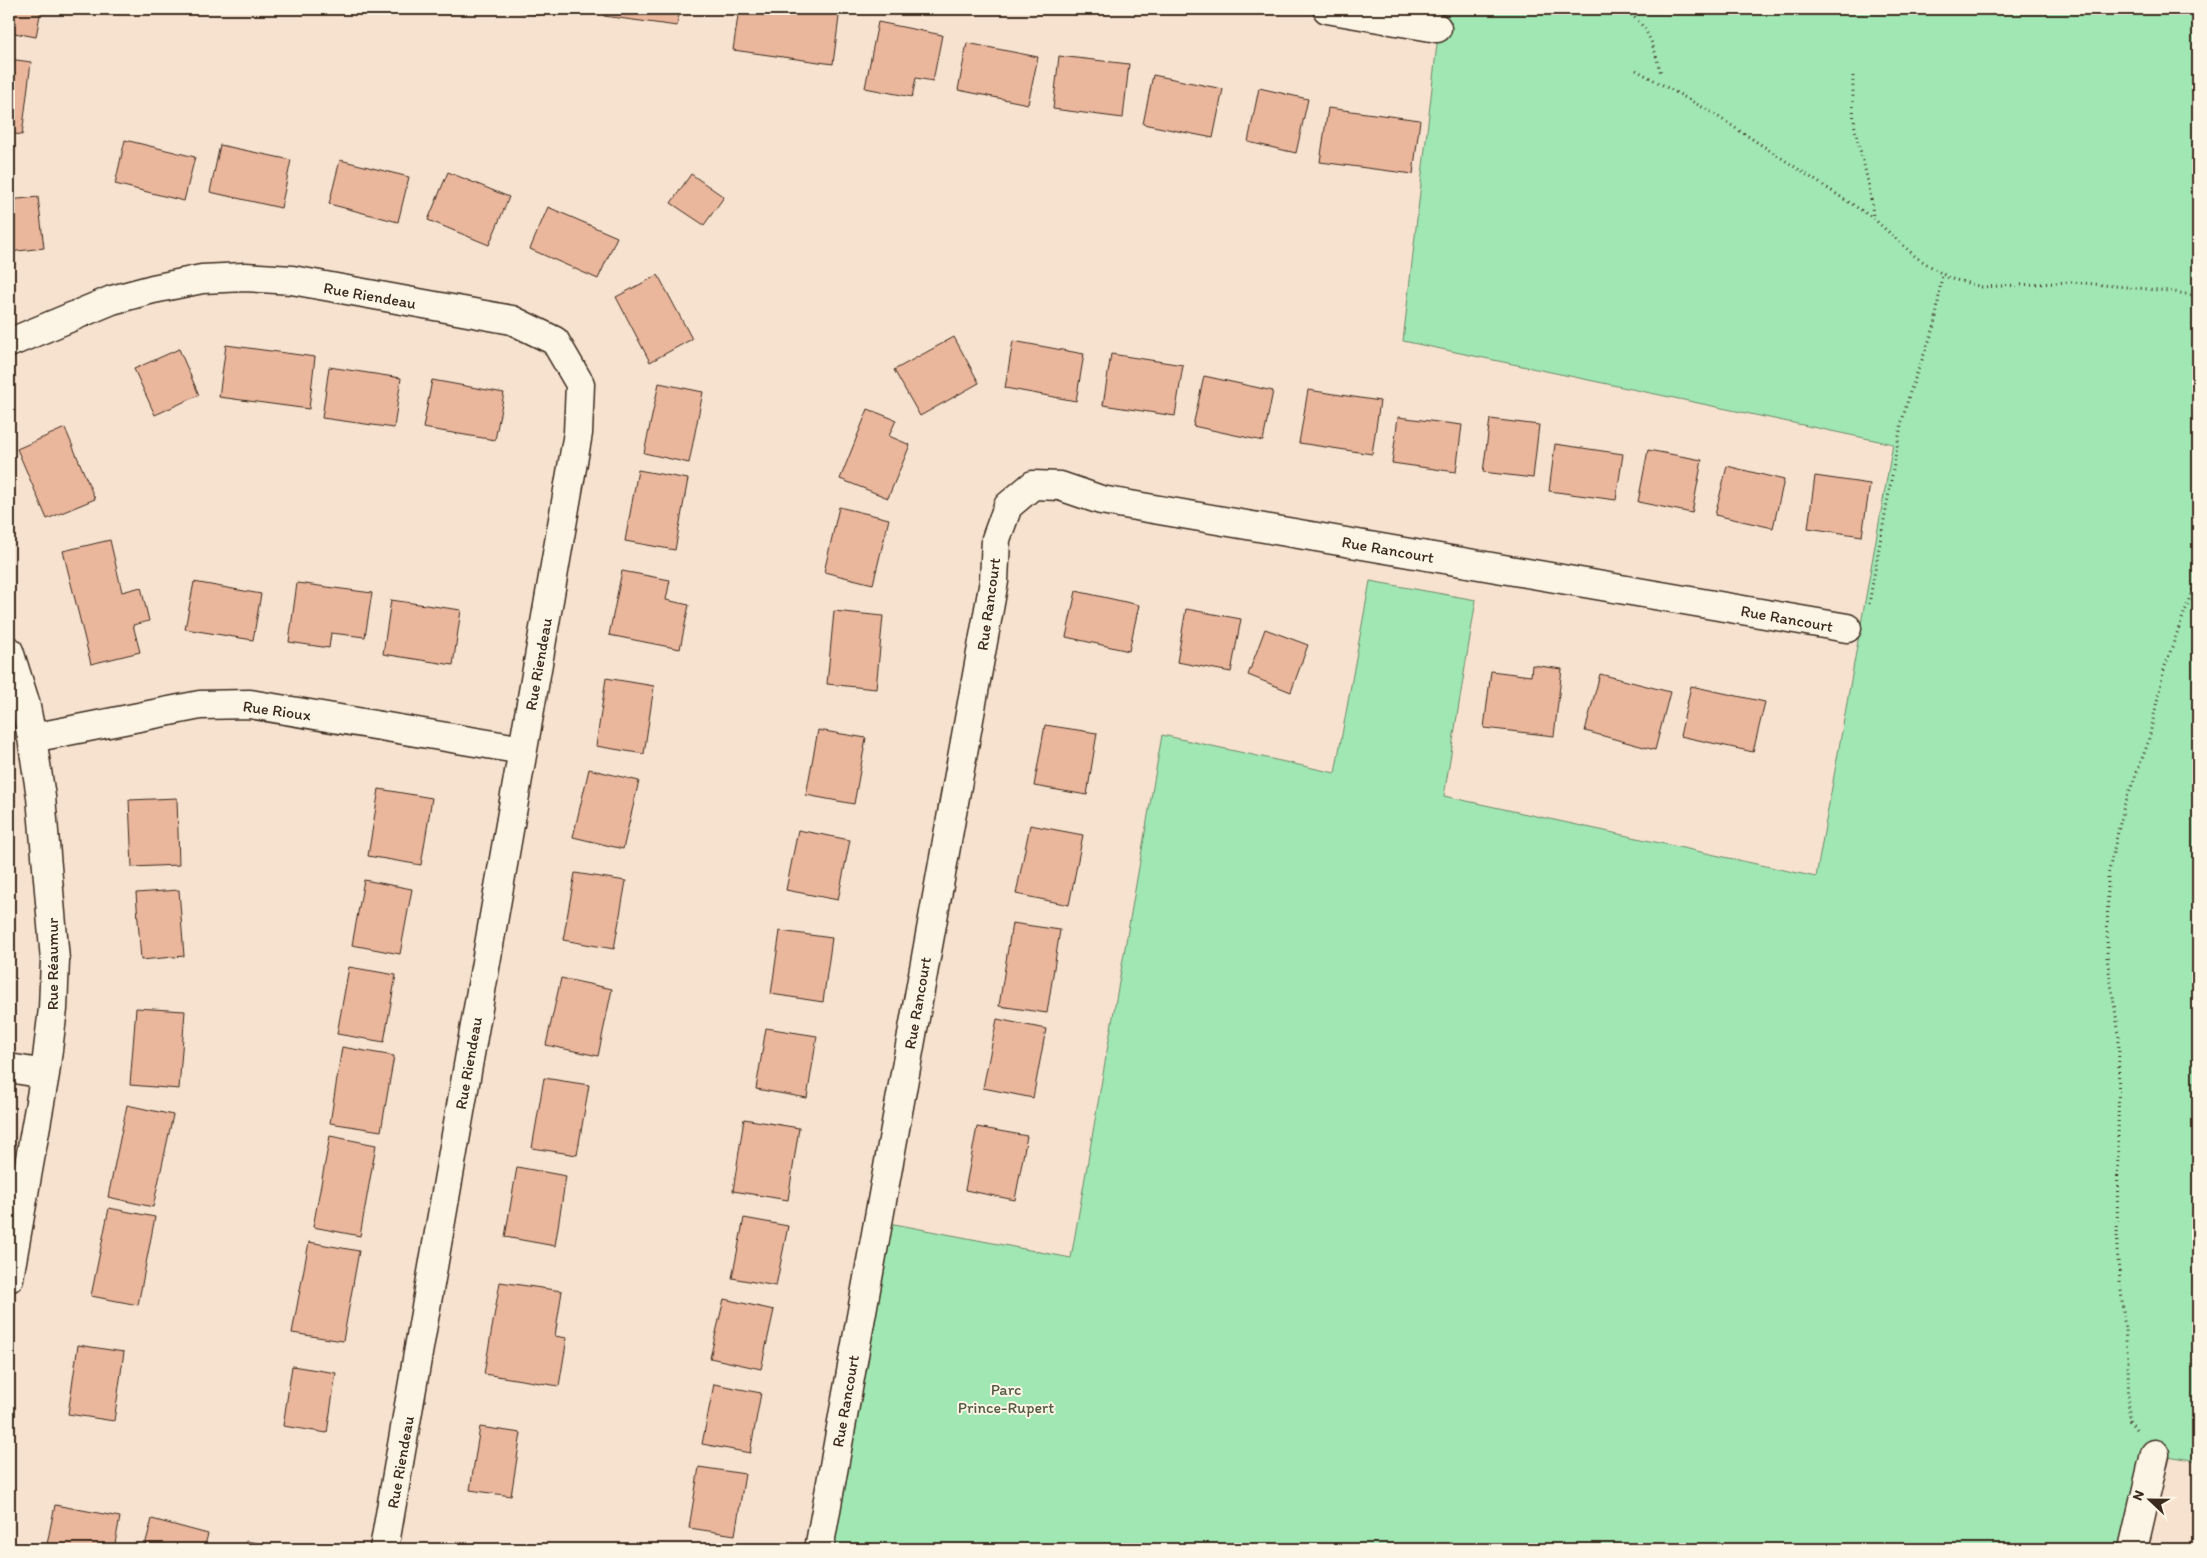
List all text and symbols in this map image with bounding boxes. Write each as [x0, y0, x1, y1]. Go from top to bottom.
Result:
street label: Rue Riendeau [322, 278, 418, 313]
street label: Rue Rancourt [1340, 532, 1436, 567]
street label: Rue Rancourt [973, 556, 1004, 652]
street label: Rue Rancourt [1739, 601, 1835, 636]
street label: Rue Riendeau [521, 616, 556, 712]
street label: Rue Rioux [242, 696, 312, 725]
street label: Rue Réaumur [43, 918, 62, 1010]
street label: Rue Rancourt [900, 955, 935, 1051]
street label: Rue Riendeau [451, 1015, 486, 1111]
street label: Rue Rancourt [828, 1353, 863, 1449]
park label: Parc Prince-Rupert [958, 1380, 1054, 1417]
street label: Rue Riendeau [383, 1414, 418, 1510]
north arrow [2124, 1476, 2174, 1526]
text: N [2129, 1488, 2148, 1503]

